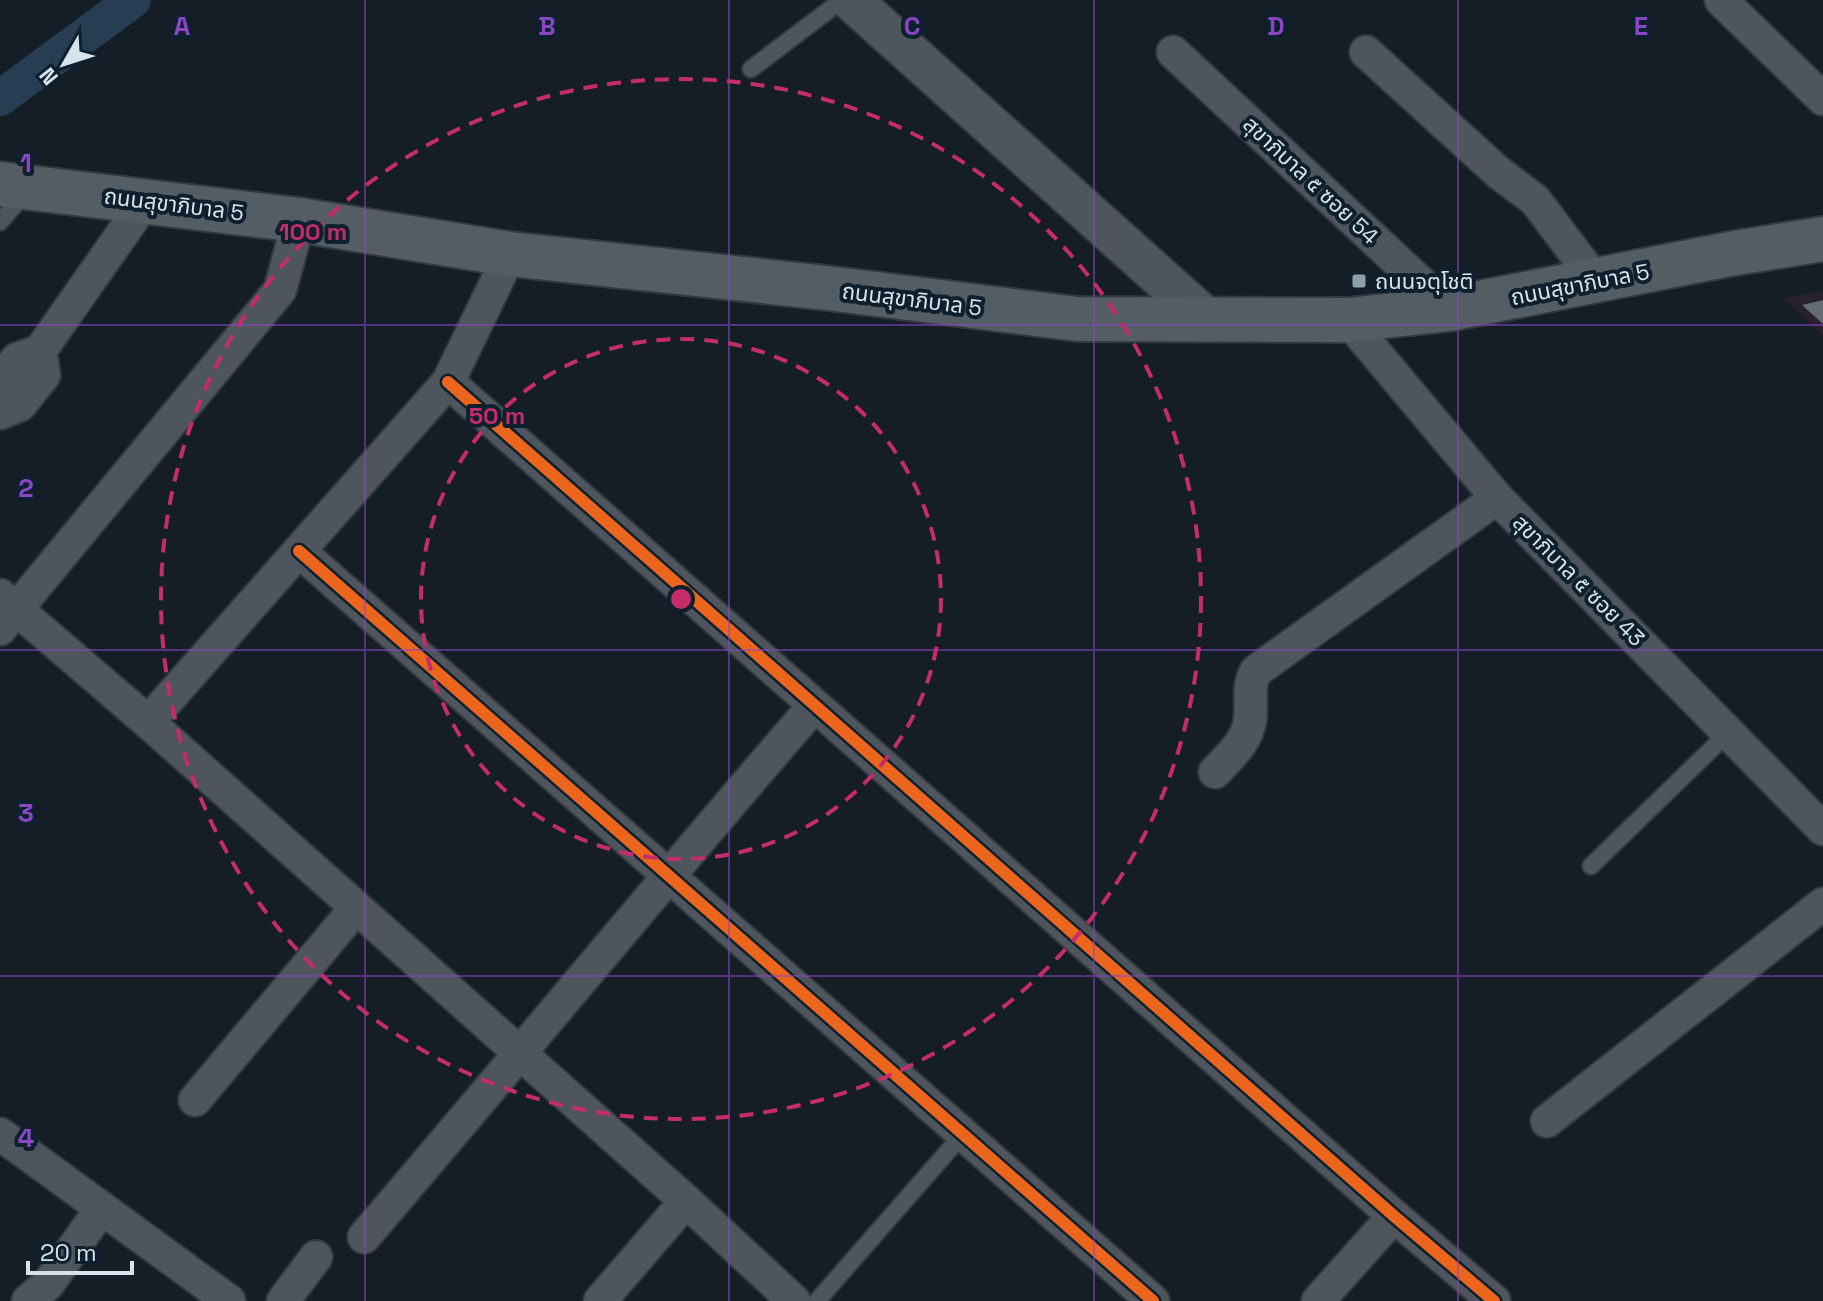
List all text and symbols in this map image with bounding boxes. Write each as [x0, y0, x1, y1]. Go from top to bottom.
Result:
text: A [174, 9, 191, 43]
text: B [538, 9, 556, 43]
text: C [904, 9, 920, 43]
text: D [1267, 9, 1285, 43]
text: E [1634, 9, 1648, 43]
north arrow [24, 24, 104, 104]
text: N [33, 62, 64, 91]
street label: สุขาภิบาล ๕ ซอย 54 [1237, 110, 1385, 250]
text: 1 [20, 146, 32, 180]
street label: ถนนสุขาภิบาล 5 [102, 182, 246, 226]
text: 100 m [279, 216, 347, 247]
street label: ถนนสุขาภิบาล 5 [1508, 257, 1652, 311]
place label: ถนนจตุโชติ [1375, 267, 1474, 295]
marker: ถนนจตุโชติ [1350, 272, 1368, 290]
street label: ถนนสุขาภิบาล 5 [840, 277, 984, 321]
text: 50 m [469, 400, 525, 431]
text: 2 [18, 471, 34, 505]
street label: สุขาภิบาล ๕ ซอย 43 [1507, 508, 1651, 652]
centre of rings [667, 585, 695, 613]
text: 3 [18, 796, 34, 830]
text: 4 [18, 1121, 34, 1155]
scale bar [28, 1225, 132, 1275]
text: 20 m [40, 1237, 97, 1268]

